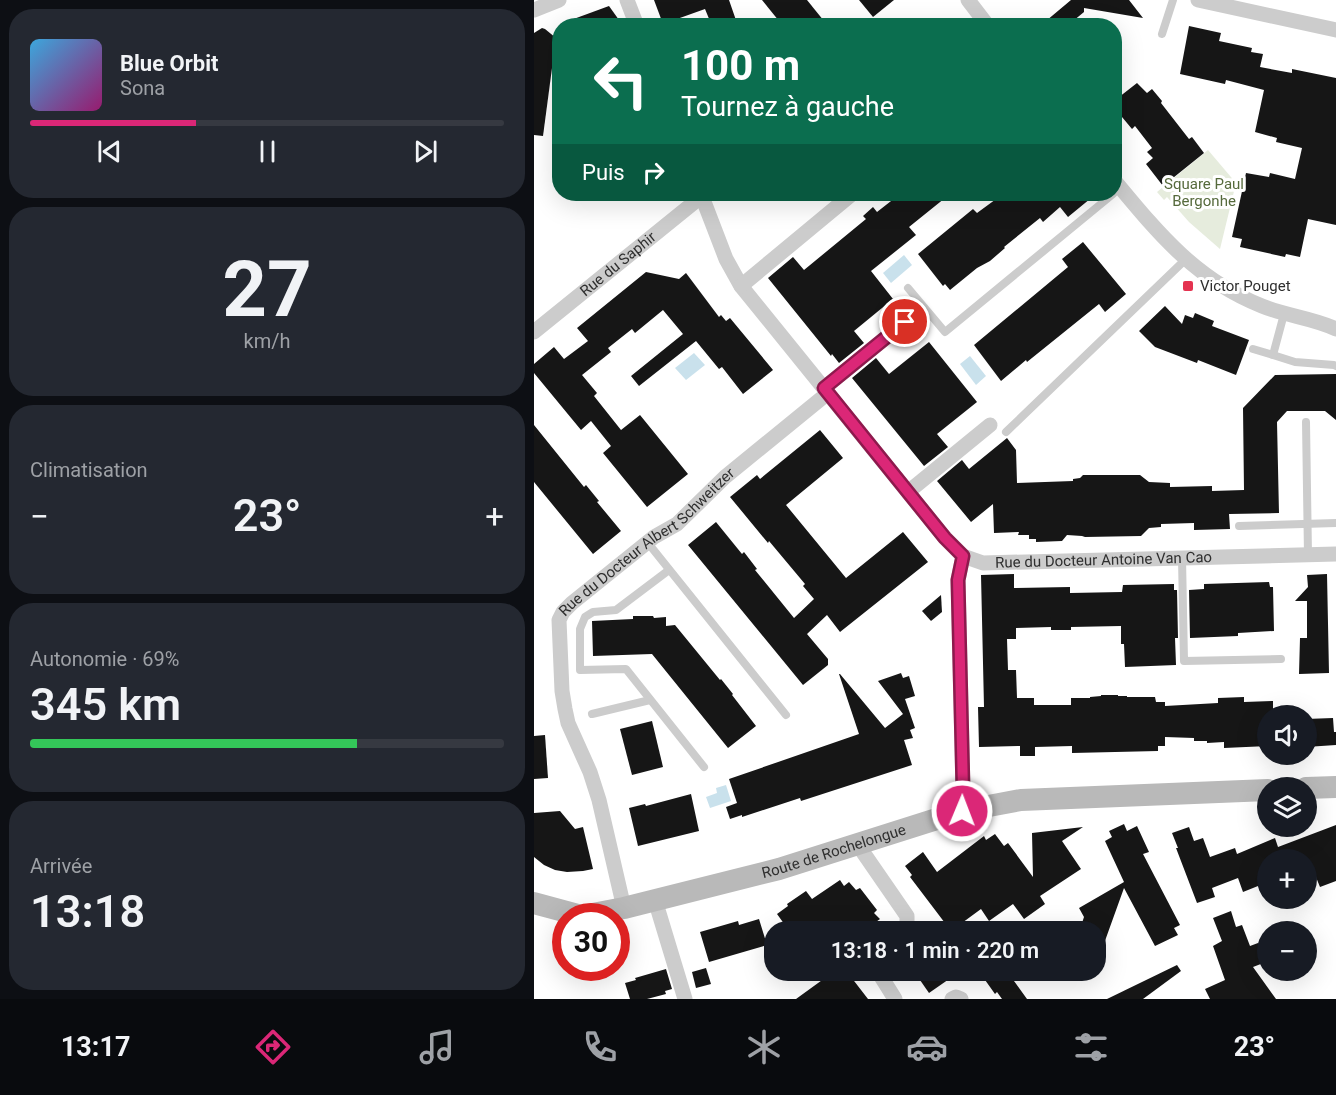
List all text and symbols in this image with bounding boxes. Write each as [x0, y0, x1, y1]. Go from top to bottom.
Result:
text: 100 m [681, 41, 800, 90]
icon: left [582, 42, 660, 120]
text: Blue Orbit [120, 51, 218, 76]
text: Sona [120, 76, 165, 100]
text: Tournez à gauche [681, 91, 894, 123]
icon: previous [93, 135, 126, 168]
icon: pause [251, 135, 284, 168]
icon: next [409, 135, 442, 168]
icon: right [637, 156, 670, 189]
text: Puis [582, 160, 625, 185]
park label: Square Paul Bergonhe [1164, 175, 1244, 210]
street label: Rue du Saphir [576, 228, 659, 300]
text: 27 [222, 244, 312, 335]
place label: Victor Pouget [1200, 277, 1291, 295]
marker: Victor Pouget [1181, 279, 1195, 293]
pin [879, 296, 930, 347]
icon: arrive [888, 305, 921, 338]
text: km/h [244, 329, 290, 353]
text: Climatisation [30, 458, 148, 482]
street label: Rue du Docteur Albert Schweitzer [555, 464, 738, 620]
text: 23° [233, 489, 301, 542]
text: − [30, 497, 49, 536]
text: + [485, 497, 504, 536]
street label: Rue du Docteur Antoine Van Cao [995, 548, 1212, 572]
text: Autonomie · 69% [30, 647, 179, 671]
text: 345 km [30, 678, 181, 731]
map controls [1257, 705, 1317, 981]
button: sound [1257, 705, 1317, 765]
button: layers [1257, 777, 1317, 837]
position arrow [930, 779, 994, 843]
street label: Route de Rochelongue [760, 820, 908, 882]
button: + [1257, 849, 1317, 909]
text: Arrivée [30, 854, 92, 878]
text: 13:18 [30, 885, 145, 938]
speed limit sign: 30 [552, 903, 630, 981]
button: − [1257, 921, 1317, 981]
text: 13:18 · 1 min · 220 m [831, 938, 1039, 963]
icon: directions [252, 1026, 294, 1068]
icon: music [416, 1026, 458, 1068]
icon: phone [579, 1026, 621, 1068]
icon: climate [743, 1026, 785, 1068]
icon: car [906, 1026, 948, 1068]
icon: filters [1070, 1026, 1112, 1068]
text: 13:17 [61, 1031, 130, 1063]
text: 23° [1234, 1031, 1275, 1063]

